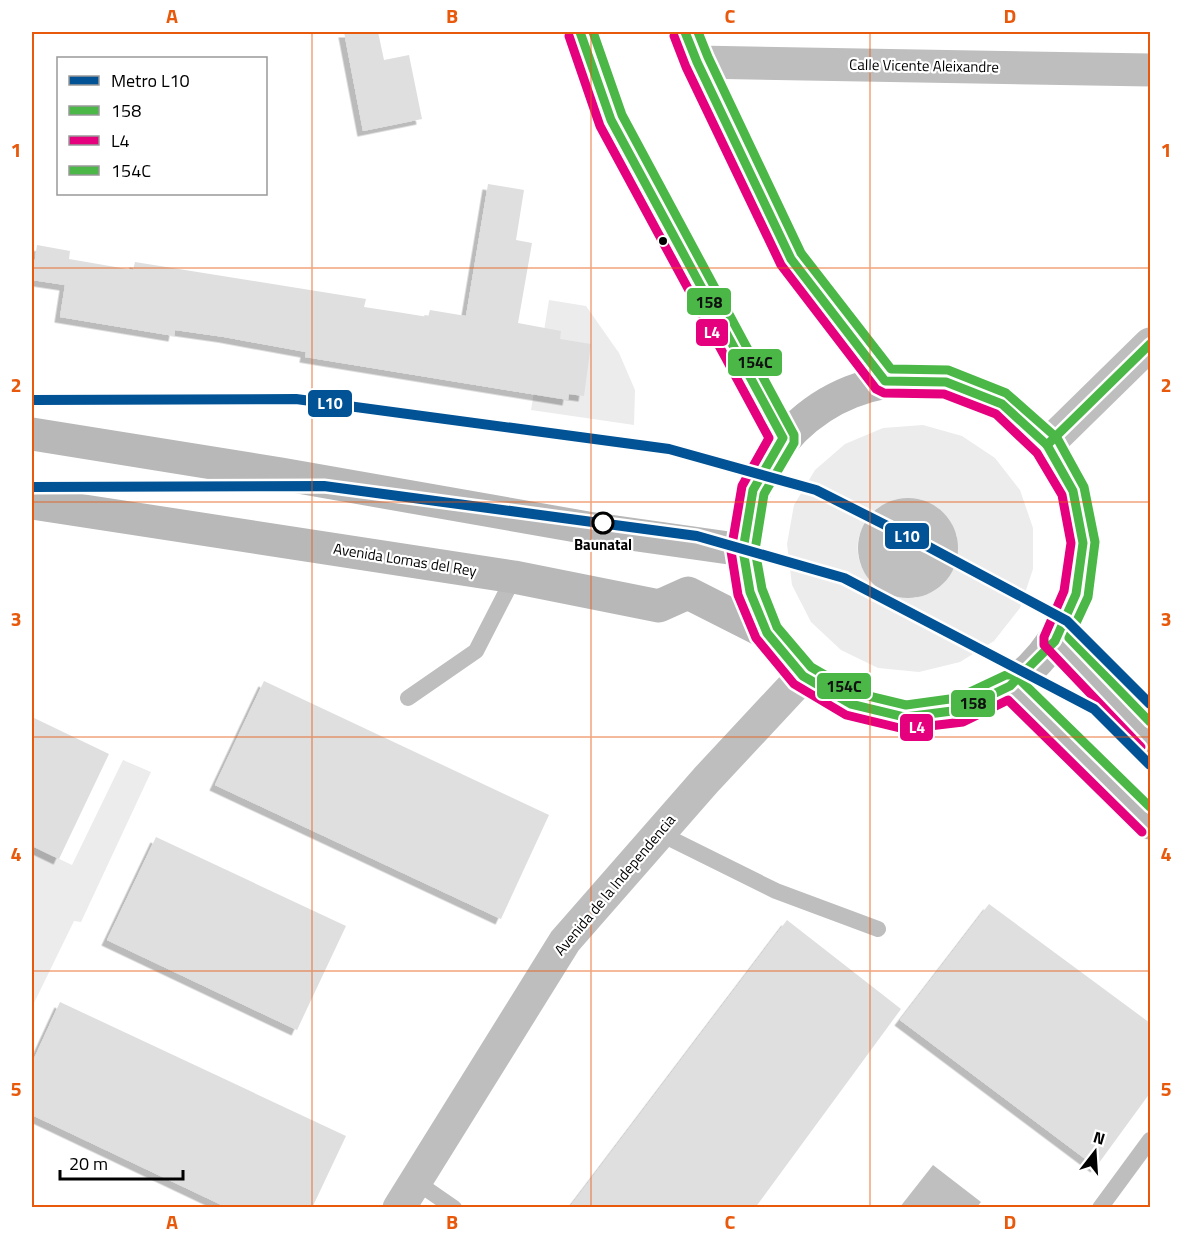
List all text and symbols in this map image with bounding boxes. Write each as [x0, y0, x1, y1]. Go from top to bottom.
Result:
text: A [166, 0, 178, 31]
text: B [446, 0, 458, 31]
text: C [725, 0, 736, 31]
text: D [1004, 0, 1016, 31]
street label: Calle Vicente Aleixandre [849, 53, 999, 78]
legend [57, 57, 267, 195]
text: Metro L10 [111, 67, 190, 94]
text: 158 [111, 97, 141, 124]
text: L4 [111, 127, 130, 154]
text: 1 [10, 134, 22, 165]
text: 1 [1160, 134, 1172, 165]
text: 154C [111, 157, 151, 184]
unlabelled marker [657, 235, 669, 247]
line badge: 158 [686, 287, 732, 316]
text: 158 [696, 290, 722, 314]
line badge: L4 [695, 318, 729, 347]
text: L4 [704, 320, 720, 344]
line badge: 154C [727, 348, 783, 377]
text: 154C [737, 350, 773, 374]
text: 2 [10, 369, 22, 400]
text: 2 [1160, 369, 1172, 400]
line badge: L10 [307, 389, 353, 418]
text: L10 [317, 391, 343, 415]
marker: Baunatal [592, 512, 614, 534]
line badge: L10 [884, 522, 930, 550]
text: L10 [894, 524, 920, 548]
place label: Baunatal [574, 533, 632, 556]
street label: Avenida Lomas del Rey [332, 537, 478, 582]
text: 3 [10, 603, 22, 634]
text: 3 [1160, 603, 1172, 634]
line badge: 154C [816, 672, 872, 700]
text: 154C [826, 674, 862, 698]
line badge: 158 [950, 689, 996, 718]
text: 158 [960, 691, 986, 715]
line badge: L4 [899, 713, 934, 742]
text: L4 [909, 715, 925, 739]
street label: Avenida de la Independencia [549, 809, 681, 960]
text: 4 [10, 838, 22, 869]
text: 4 [1160, 838, 1172, 869]
text: 5 [10, 1073, 22, 1104]
text: 5 [1160, 1073, 1172, 1104]
north arrow [1065, 1122, 1125, 1182]
text: N [1091, 1125, 1108, 1151]
scale bar [60, 1143, 183, 1181]
text: 20 m [69, 1150, 108, 1177]
text: A [166, 1206, 178, 1237]
text: B [446, 1206, 458, 1237]
text: C [725, 1206, 736, 1237]
text: D [1004, 1206, 1016, 1237]

